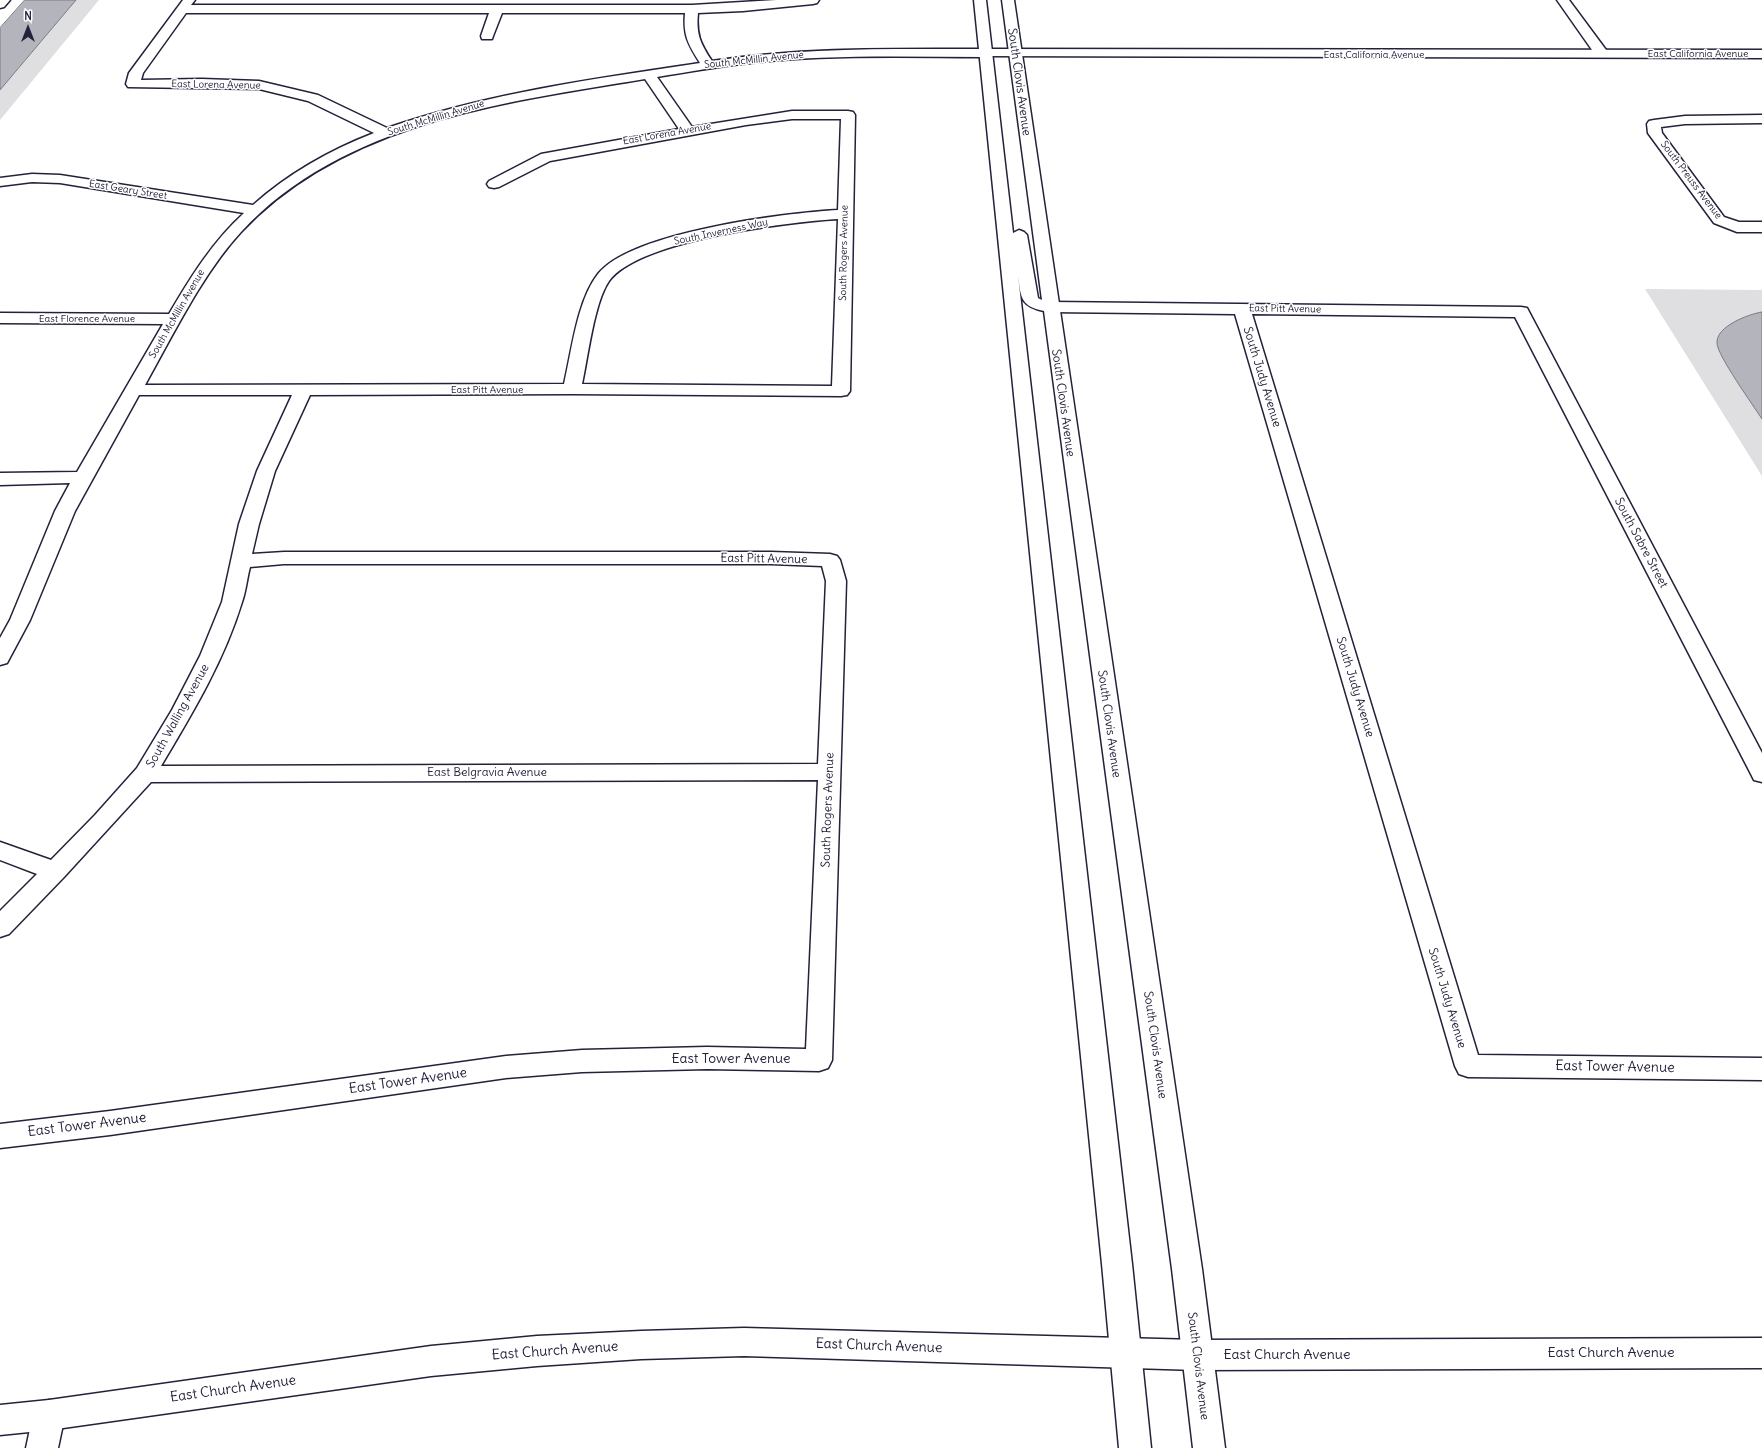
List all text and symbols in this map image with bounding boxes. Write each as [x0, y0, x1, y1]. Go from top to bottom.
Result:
north arrow [8, 8, 48, 48]
text: N [24, 9, 32, 23]
street label: South Clovis Avenue [1004, 27, 1034, 137]
street label: East California Avenue [1648, 48, 1748, 60]
street label: South McMillin Avenue [703, 49, 805, 71]
street label: East California Avenue [1324, 49, 1424, 61]
street label: East Lorena Avenue [171, 78, 261, 92]
street label: South McMillin Avenue [386, 98, 486, 138]
street label: East Lorena Avenue [622, 120, 712, 148]
street label: South Preuss Avenue [1658, 139, 1724, 221]
street label: East Geary Street [88, 178, 168, 202]
street label: South Rogers Avenue [837, 205, 851, 301]
street label: South Inverness Way [673, 216, 769, 248]
street label: South McMillin Avenue [147, 268, 207, 360]
street label: East Pitt Avenue [1249, 302, 1321, 316]
street label: East Florence Avenue [39, 313, 135, 325]
street label: South Judy Avenue [1240, 325, 1284, 429]
street label: South Clovis Avenue [1048, 348, 1078, 458]
street label: East Pitt Avenue [451, 384, 523, 396]
street label: South Sabre Street [1611, 495, 1671, 591]
street label: East Pitt Avenue [720, 551, 808, 567]
street label: South Judy Avenue [1333, 635, 1377, 739]
street label: South Walling Avenue [143, 662, 213, 770]
street label: South Clovis Avenue [1094, 669, 1124, 779]
street label: South Rogers Avenue [819, 752, 837, 868]
street label: East Belgravia Avenue [427, 766, 547, 780]
street label: South Judy Avenue [1425, 946, 1469, 1050]
street label: South Clovis Avenue [1140, 990, 1170, 1100]
street label: East Tower Avenue [671, 1051, 791, 1067]
street label: East Tower Avenue [1555, 1058, 1675, 1076]
street label: East Tower Avenue [348, 1064, 468, 1098]
street label: East Tower Avenue [27, 1109, 147, 1141]
street label: South Clovis Avenue [1184, 1311, 1212, 1421]
street label: East Church Avenue [815, 1335, 943, 1357]
street label: East Church Avenue [491, 1338, 619, 1364]
street label: East Church Avenue [1548, 1345, 1674, 1361]
street label: East Church Avenue [1224, 1347, 1350, 1363]
street label: East Church Avenue [169, 1372, 297, 1406]

